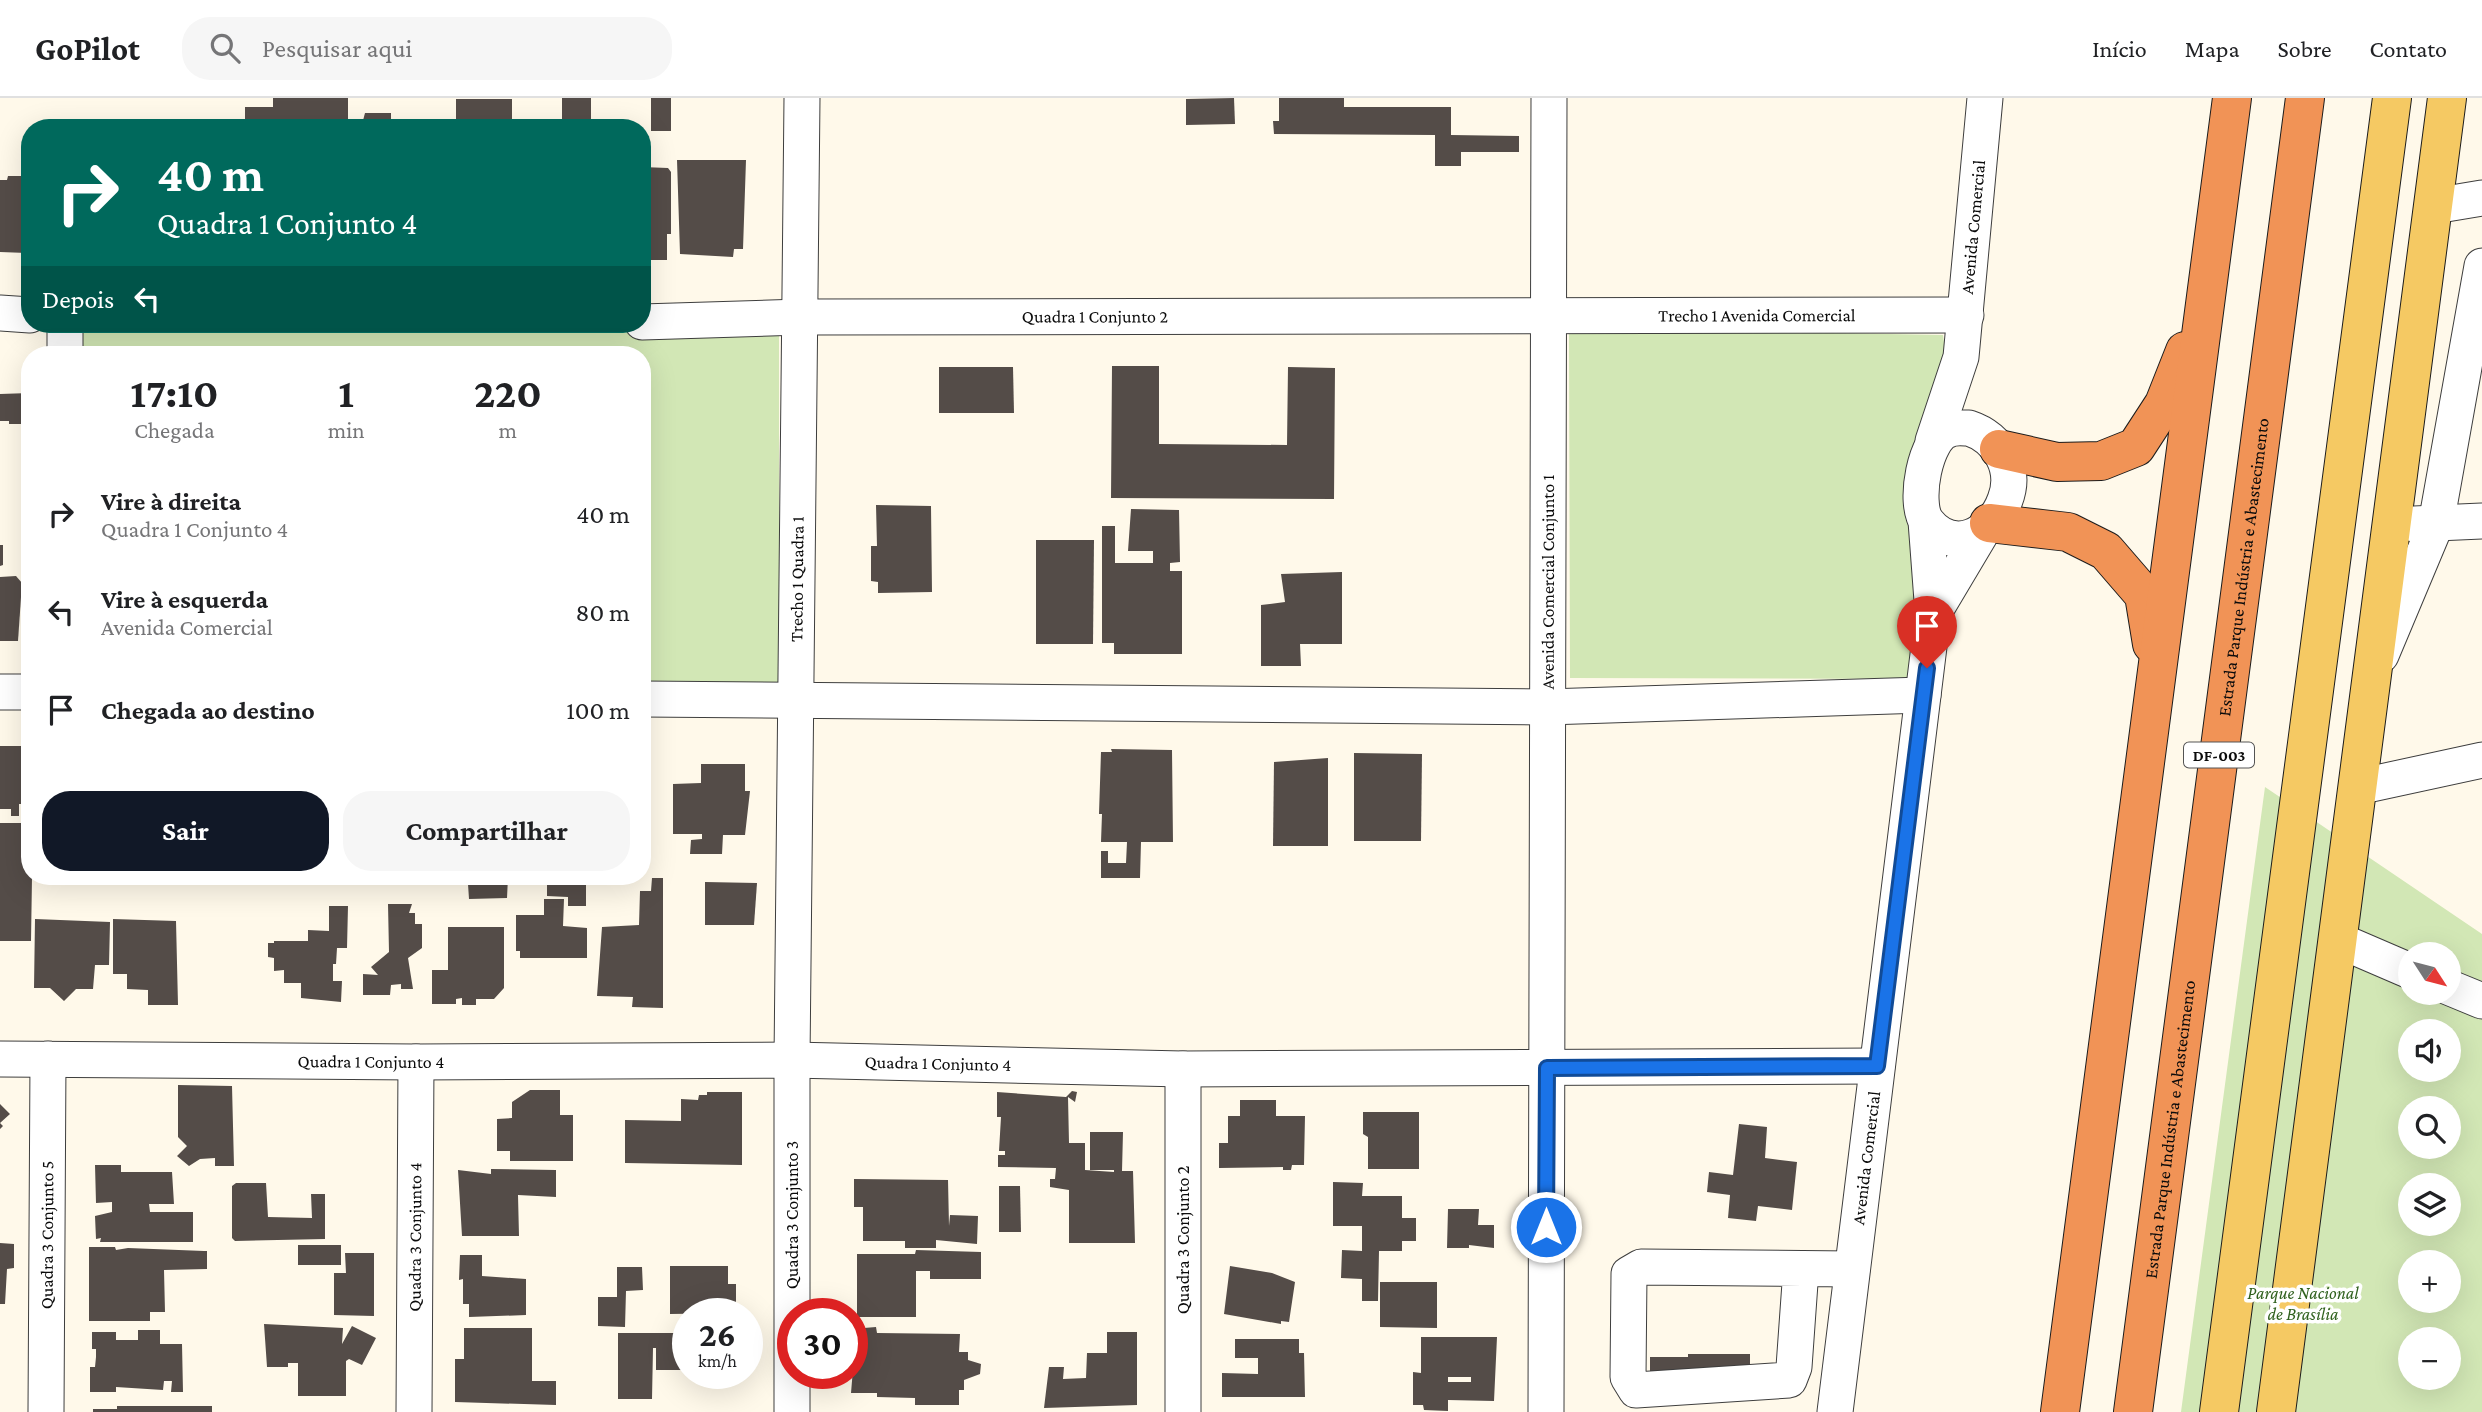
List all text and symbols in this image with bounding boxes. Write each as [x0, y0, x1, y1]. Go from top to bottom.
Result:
search box [182, 17, 672, 80]
icon: search [206, 29, 244, 67]
text: GoPilot [35, 30, 140, 67]
text: Pesquisar aqui [262, 34, 412, 63]
text: Início [2092, 35, 2147, 62]
text: Mapa [2185, 35, 2240, 62]
text: Sobre [2278, 35, 2332, 62]
text: Contato [2370, 35, 2447, 62]
icon: right [42, 147, 133, 238]
text: 40 m [157, 147, 264, 202]
street label: Avenida Comercial [1957, 159, 1989, 295]
text: Quadra 1 Conjunto 4 [157, 205, 418, 241]
icon: left [128, 280, 166, 318]
text: Depois [42, 285, 114, 314]
street label: Trecho 1 Avenida Comercial [1658, 305, 1856, 326]
street label: Quadra 1 Conjunto 2 [1022, 306, 1168, 327]
text: 17:10 [130, 369, 218, 416]
text: 1 [338, 369, 354, 416]
text: 220 [474, 369, 542, 416]
text: Chegada [134, 417, 215, 443]
text: min [328, 417, 365, 443]
text: m [499, 417, 517, 443]
street label: Estrada Parque Indústria e Abastecimento [2214, 417, 2273, 718]
street label: Avenida Comercial Conjunto 1 [1538, 474, 1559, 690]
text: Vire à direita [101, 487, 241, 516]
icon: right [42, 495, 80, 533]
text: 40 m [576, 500, 630, 529]
text: Quadra 1 Conjunto 4 [101, 516, 288, 542]
street label: Trecho 1 Quadra 1 [786, 516, 808, 642]
text: Vire à esquerda [101, 585, 268, 614]
icon: left [42, 593, 80, 631]
pin [1897, 596, 1957, 668]
text: 80 m [576, 598, 630, 627]
icon: arrive [1908, 607, 1946, 645]
text: Avenida Comercial [101, 614, 273, 640]
icon: arrive [42, 691, 80, 729]
text: Chegada ao destino [101, 696, 315, 725]
text: 100 m [566, 696, 630, 725]
road number: DF-003 [2184, 742, 2254, 768]
button: Sair [42, 791, 329, 871]
button: Compartilhar [343, 791, 630, 871]
north arrow [2398, 942, 2460, 1004]
map controls [2398, 942, 2461, 1390]
street label: Estrada Parque Indústria e Abastecimento [2141, 979, 2199, 1280]
button: sound [2398, 1019, 2461, 1082]
street label: Quadra 1 Conjunto 4 [298, 1051, 444, 1073]
street label: Quadra 1 Conjunto 4 [864, 1052, 1012, 1075]
street label: Avenida Comercial [1848, 1090, 1884, 1226]
button: search [2398, 1096, 2461, 1159]
street label: Quadra 3 Conjunto 3 [782, 1141, 803, 1289]
street label: Quadra 3 Conjunto 5 [37, 1161, 58, 1309]
street label: Quadra 3 Conjunto 4 [405, 1162, 426, 1312]
street label: Quadra 3 Conjunto 2 [1173, 1166, 1194, 1314]
button: layers [2398, 1173, 2461, 1236]
position arrow [1509, 1190, 1583, 1264]
button: + [2398, 1250, 2461, 1313]
park label: Parque Nacional de Brasília [2247, 1283, 2359, 1324]
speed limit sign: 30 [777, 1298, 868, 1389]
text: 26 [699, 1315, 736, 1354]
button: − [2398, 1327, 2461, 1390]
text: km/h [698, 1351, 737, 1371]

